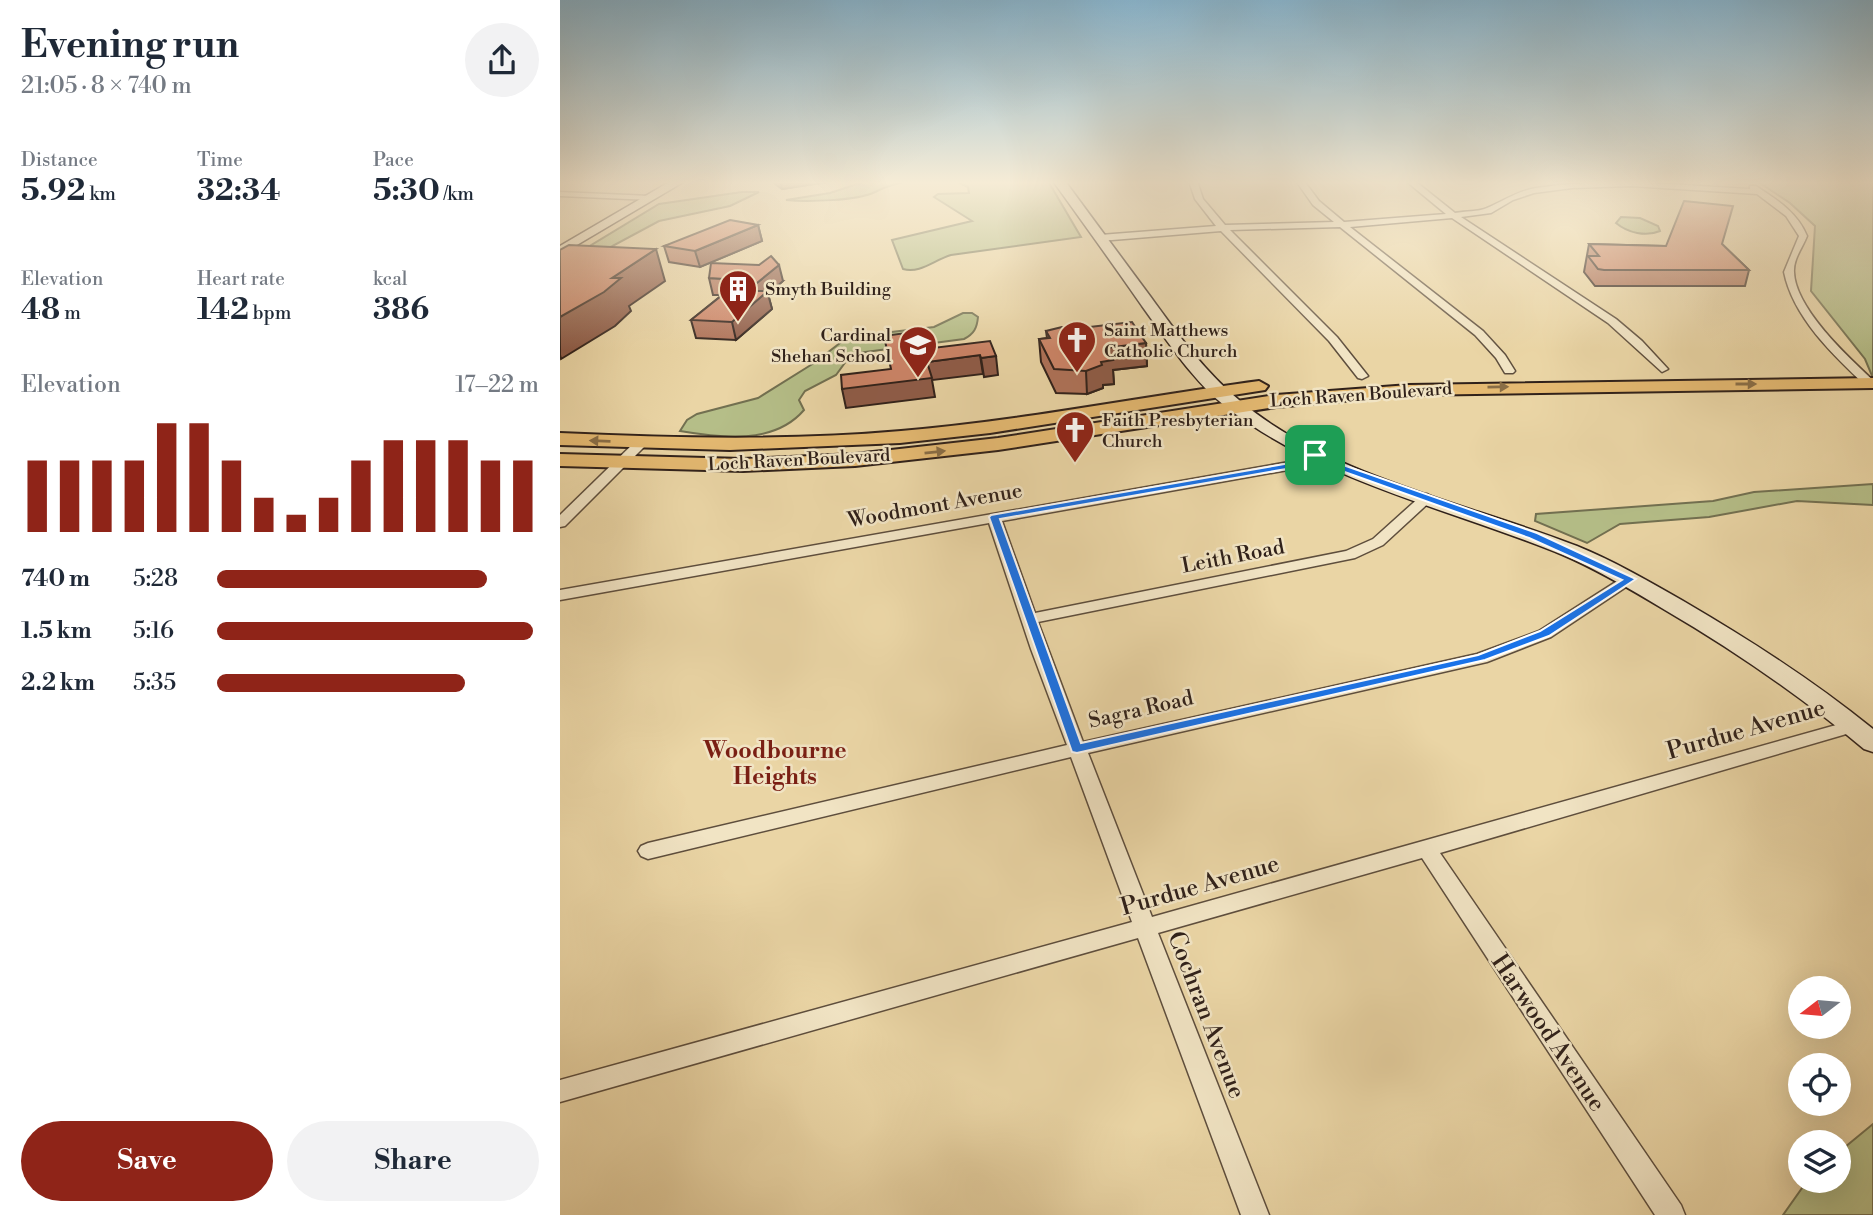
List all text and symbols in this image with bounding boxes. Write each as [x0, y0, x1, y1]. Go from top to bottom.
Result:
text: Evening run [21, 22, 239, 69]
button: share [465, 23, 539, 97]
text: 21:05 · 8 × 740 m [21, 72, 192, 100]
text: Distance [21, 148, 98, 172]
text: Time [197, 148, 243, 172]
text: Pace [373, 148, 414, 172]
text: 5.92 [21, 172, 85, 210]
text: 32:34 [197, 172, 281, 210]
text: 5:30 [373, 172, 440, 210]
text: km [85, 182, 116, 206]
text: /km [440, 182, 474, 206]
text: Elevation [21, 267, 103, 291]
text: Heart rate [197, 267, 285, 291]
text: kcal [373, 267, 407, 291]
building icon: Smyth Building [717, 268, 759, 323]
place label: Smyth Building [765, 278, 892, 301]
text: 48 [21, 291, 60, 329]
text: 142 [197, 291, 249, 329]
text: 386 [373, 291, 429, 329]
text: m [60, 301, 81, 325]
text: bpm [249, 301, 291, 325]
church icon: Saint Matthews Catholic Church [1056, 319, 1098, 374]
place label: Saint Matthews Catholic Church [1104, 319, 1238, 363]
place label: Cardinal Shehan School [771, 324, 892, 368]
school or university icon: Cardinal Shehan School [897, 324, 939, 379]
text: Elevation [21, 371, 121, 399]
text: 17–22 m [455, 371, 539, 399]
street label: Loch Raven Boulevard [1269, 377, 1454, 413]
one-way arrow [1735, 378, 1757, 390]
one-way arrow [1487, 381, 1509, 393]
church icon: Faith Presbyterian Church [1054, 409, 1096, 464]
place label: Faith Presbyterian Church [1102, 409, 1254, 453]
pin [1285, 425, 1345, 485]
one-way arrow [589, 435, 611, 446]
icon: arrive [1296, 436, 1334, 474]
street label: Loch Raven Boulevard [707, 444, 892, 476]
one-way arrow [924, 446, 946, 457]
street label: Woodmont Avenue [845, 478, 1024, 534]
street label: Leith Road [1179, 534, 1287, 580]
text: 740 m [21, 565, 90, 593]
text: 5:28 [133, 565, 178, 593]
text: 1.5 km [21, 617, 92, 645]
text: 5:16 [133, 617, 174, 645]
text: 2.2 km [21, 669, 95, 697]
text: 5:35 [133, 669, 176, 697]
street label: Sagra Road [1086, 685, 1196, 735]
street label: Purdue Avenue [1663, 693, 1829, 767]
district label: Woodbourne Heights [702, 737, 847, 791]
street label: Purdue Avenue [1117, 849, 1283, 923]
street label: Cochran Avenue [1160, 927, 1252, 1103]
street label: Harwood Avenue [1484, 948, 1612, 1118]
north arrow [1788, 976, 1852, 1040]
map controls [1788, 976, 1851, 1193]
button: locate [1788, 1053, 1851, 1116]
button: Save [21, 1121, 273, 1201]
button: Share [287, 1121, 539, 1201]
button: layers [1788, 1130, 1851, 1193]

